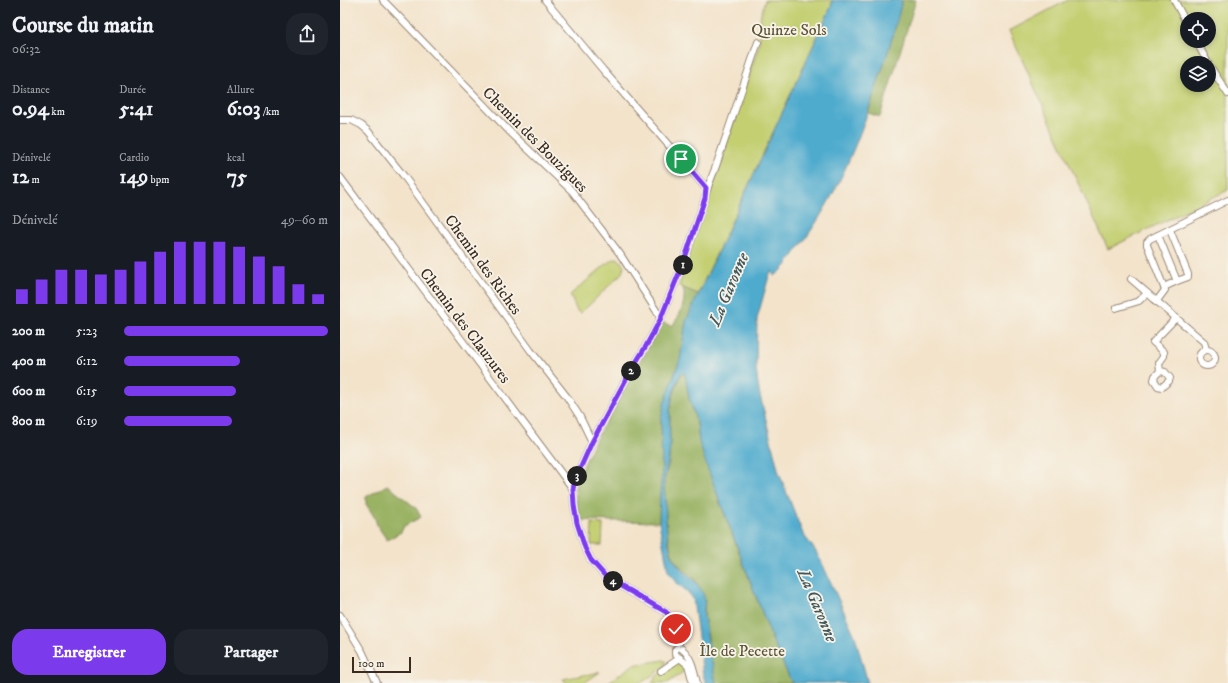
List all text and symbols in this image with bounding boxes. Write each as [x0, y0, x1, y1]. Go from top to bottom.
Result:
text: Course du matin [12, 12, 154, 39]
map controls [1180, 12, 1216, 92]
button: locate [1180, 12, 1216, 48]
button: share [286, 13, 328, 55]
park label: Quinze Sols [751, 20, 827, 40]
text: 06:32 [12, 41, 40, 57]
button: layers [1180, 56, 1216, 92]
text: Distance [12, 83, 50, 97]
text: Durée [119, 83, 146, 97]
text: Allure [227, 83, 254, 97]
street label: Chemin des Bouzigues [478, 83, 592, 197]
text: 0.94 [12, 97, 49, 122]
text: 5:41 [119, 97, 153, 122]
text: 6:03 [227, 97, 261, 122]
text: km [49, 105, 65, 119]
text: /km [261, 105, 280, 119]
pin [664, 142, 698, 176]
icon: arrive [670, 148, 692, 170]
text: Dénivelé [12, 151, 51, 165]
text: Cardio [119, 151, 149, 165]
text: kcal [227, 151, 245, 165]
text: 12 [12, 165, 29, 190]
text: 149 [119, 165, 148, 190]
text: 75 [227, 165, 247, 190]
text: m [29, 173, 40, 187]
text: bpm [148, 173, 169, 187]
street label: Chemin des Riches [440, 211, 526, 319]
text: Dénivelé [12, 212, 58, 228]
text: 49–60 m [281, 212, 328, 228]
water label: La Garonne [703, 248, 755, 330]
pin: 1 [673, 255, 693, 275]
text: 1 [681, 258, 685, 272]
street label: Chemin des Clauzures [415, 264, 515, 387]
text: 200 m [12, 323, 45, 339]
text: 5:23 [76, 323, 97, 339]
text: 400 m [12, 353, 46, 369]
text: 6:12 [76, 353, 97, 369]
pin: 2 [621, 361, 641, 381]
text: 2 [628, 364, 634, 378]
text: 600 m [12, 383, 45, 399]
text: 6:15 [76, 383, 97, 399]
text: 800 m [12, 413, 45, 429]
text: 6:19 [76, 413, 97, 429]
pin: 3 [567, 466, 587, 486]
text: 3 [575, 469, 579, 483]
water label: La Garonne [791, 565, 843, 646]
pin: 4 [603, 571, 623, 591]
text: 4 [610, 574, 616, 588]
pin [659, 612, 693, 646]
icon: check [665, 618, 687, 640]
button: Enregistrer [12, 629, 166, 675]
button: Partager [174, 629, 328, 675]
park label: Île de Pecette [699, 641, 785, 661]
scale bar [352, 655, 411, 674]
text: 100 m [358, 657, 384, 671]

